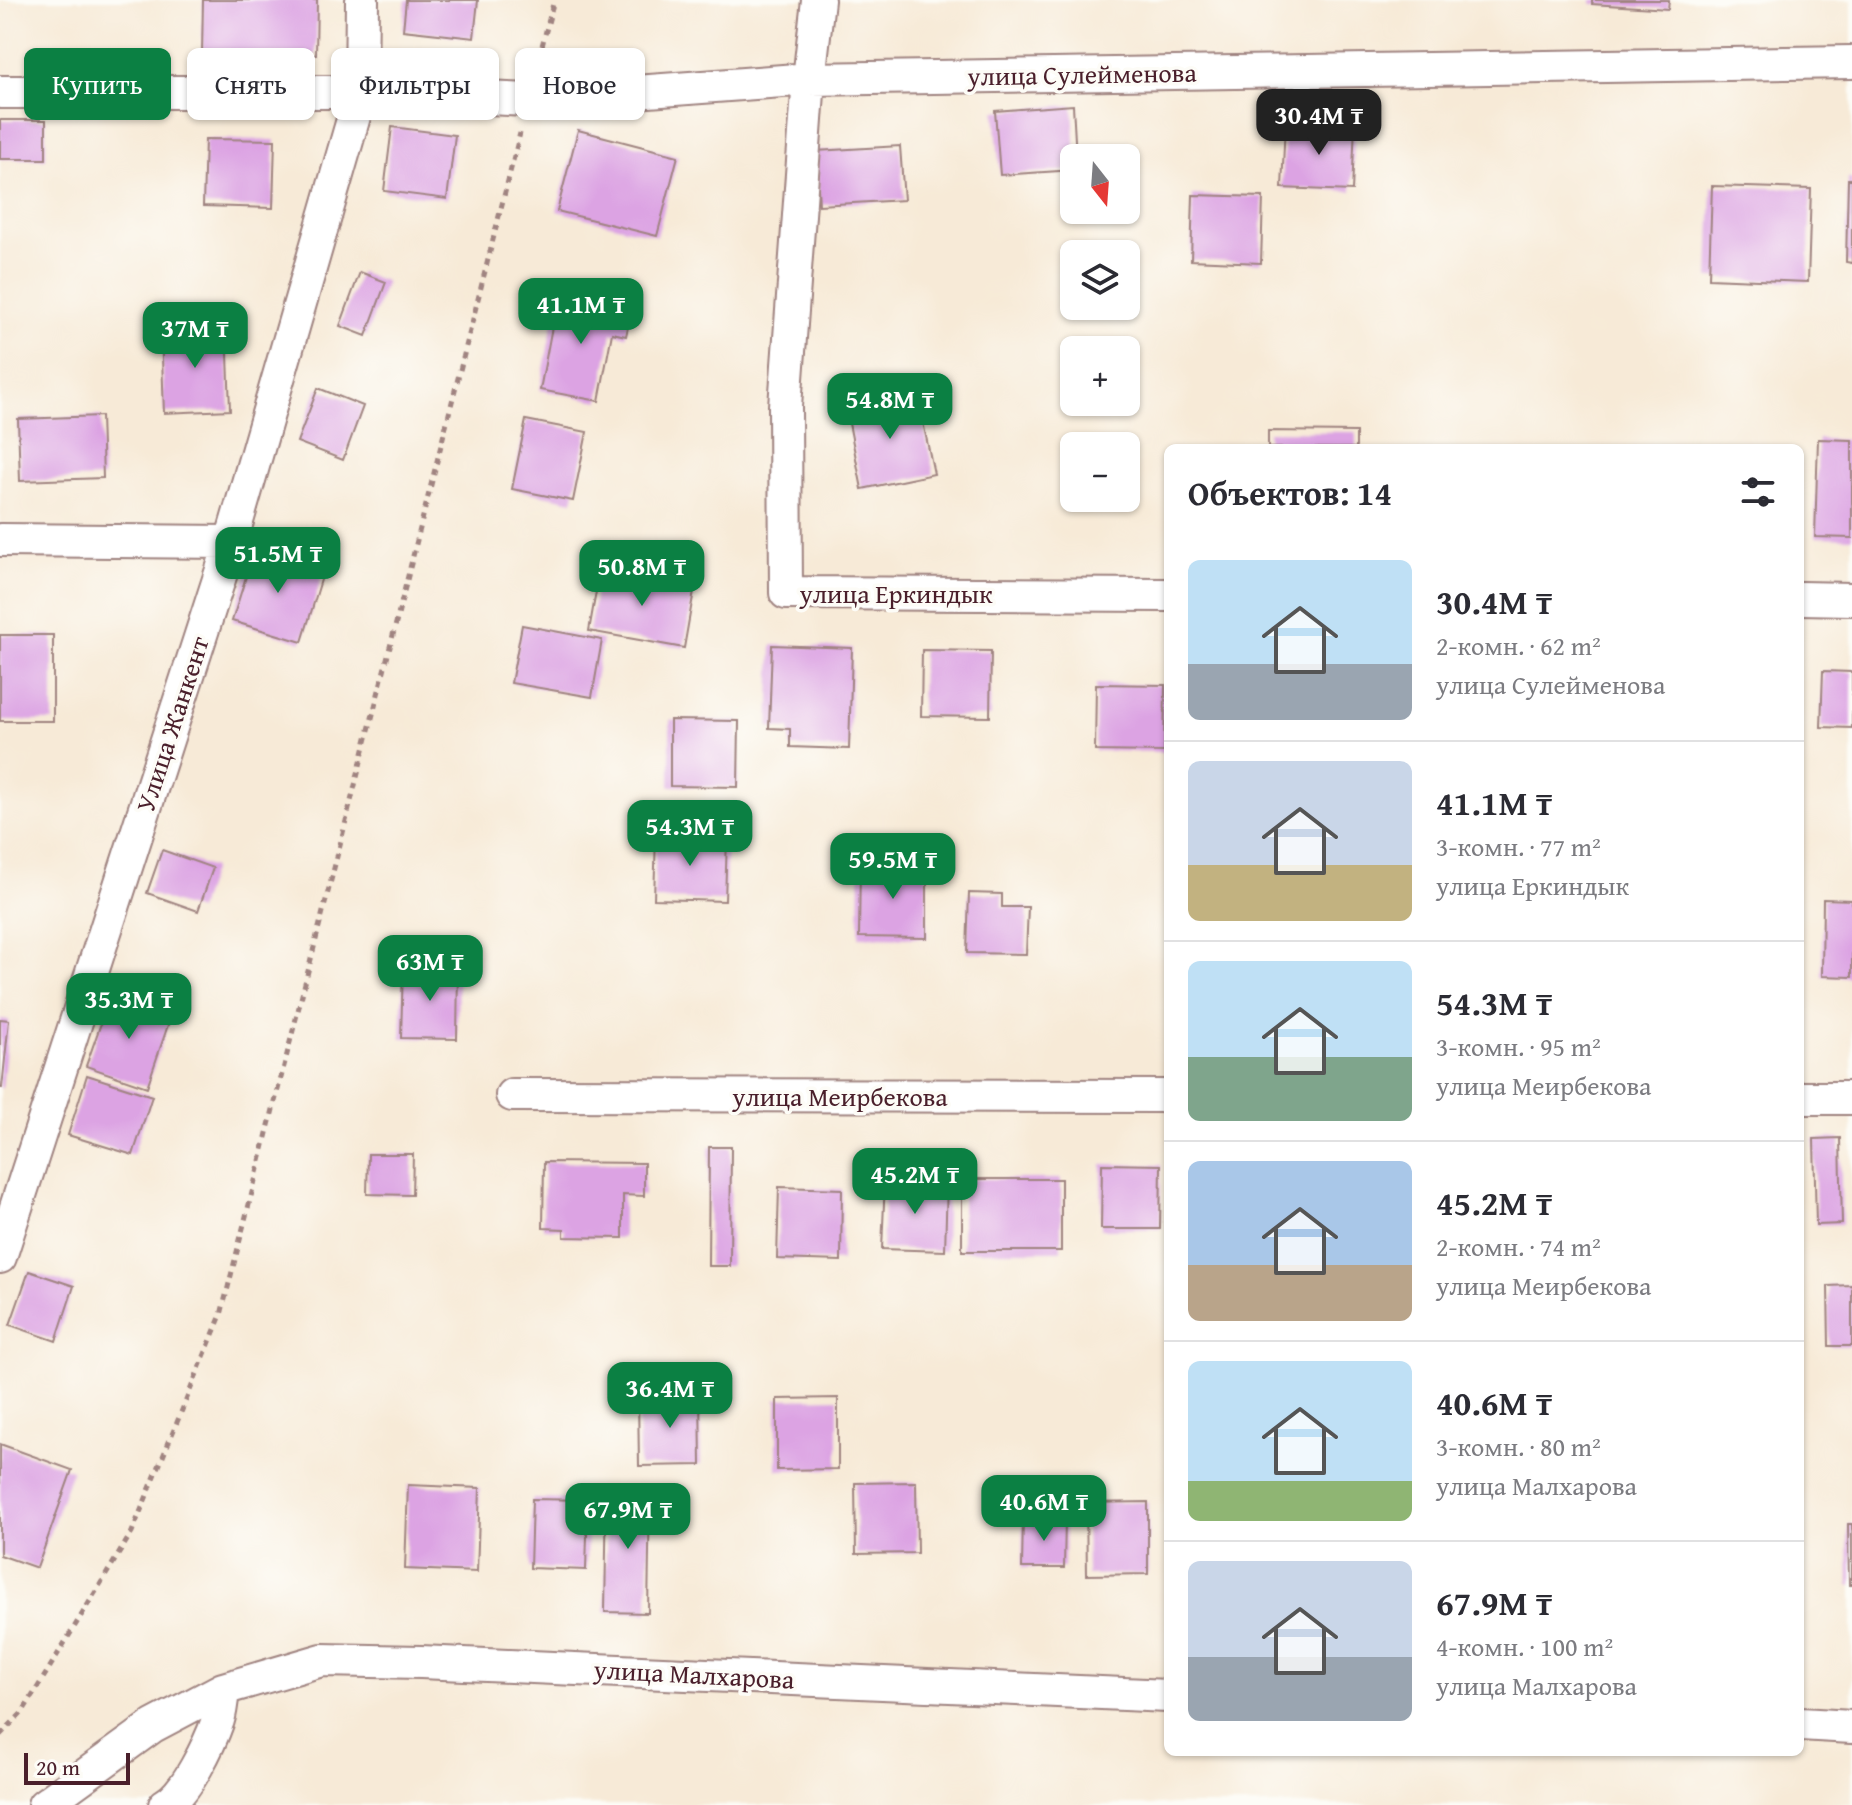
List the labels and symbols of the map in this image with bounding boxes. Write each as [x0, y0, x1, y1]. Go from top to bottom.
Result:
street label: улица Сулейменова [966, 52, 1198, 96]
pin: 30.4M ₸ [1245, 89, 1393, 157]
north arrow [1060, 144, 1140, 224]
pin: 41.1M ₸ [507, 278, 655, 346]
pin: 37M ₸ [139, 302, 251, 370]
pin: 54.8M ₸ [816, 373, 964, 441]
pin: 51.5M ₸ [204, 527, 352, 595]
pin: 50.8M ₸ [568, 540, 716, 608]
street label: улица Еркиндык [798, 574, 993, 613]
street label: Улица Жанкент [125, 631, 219, 817]
pin: 54.3M ₸ [616, 800, 764, 868]
pin: 59.5M ₸ [819, 833, 967, 901]
pin: 63M ₸ [374, 935, 486, 1003]
pin: 35.3M ₸ [55, 973, 203, 1041]
street label: улица Меирбекова [731, 1077, 948, 1116]
pin: 45.2M ₸ [841, 1148, 989, 1216]
pin: 36.4M ₸ [596, 1362, 744, 1430]
pin: 40.6M ₸ [970, 1475, 1118, 1543]
pin: 67.9M ₸ [554, 1483, 702, 1551]
street label: улица Малхарова [592, 1649, 796, 1699]
scale bar [24, 1749, 130, 1785]

